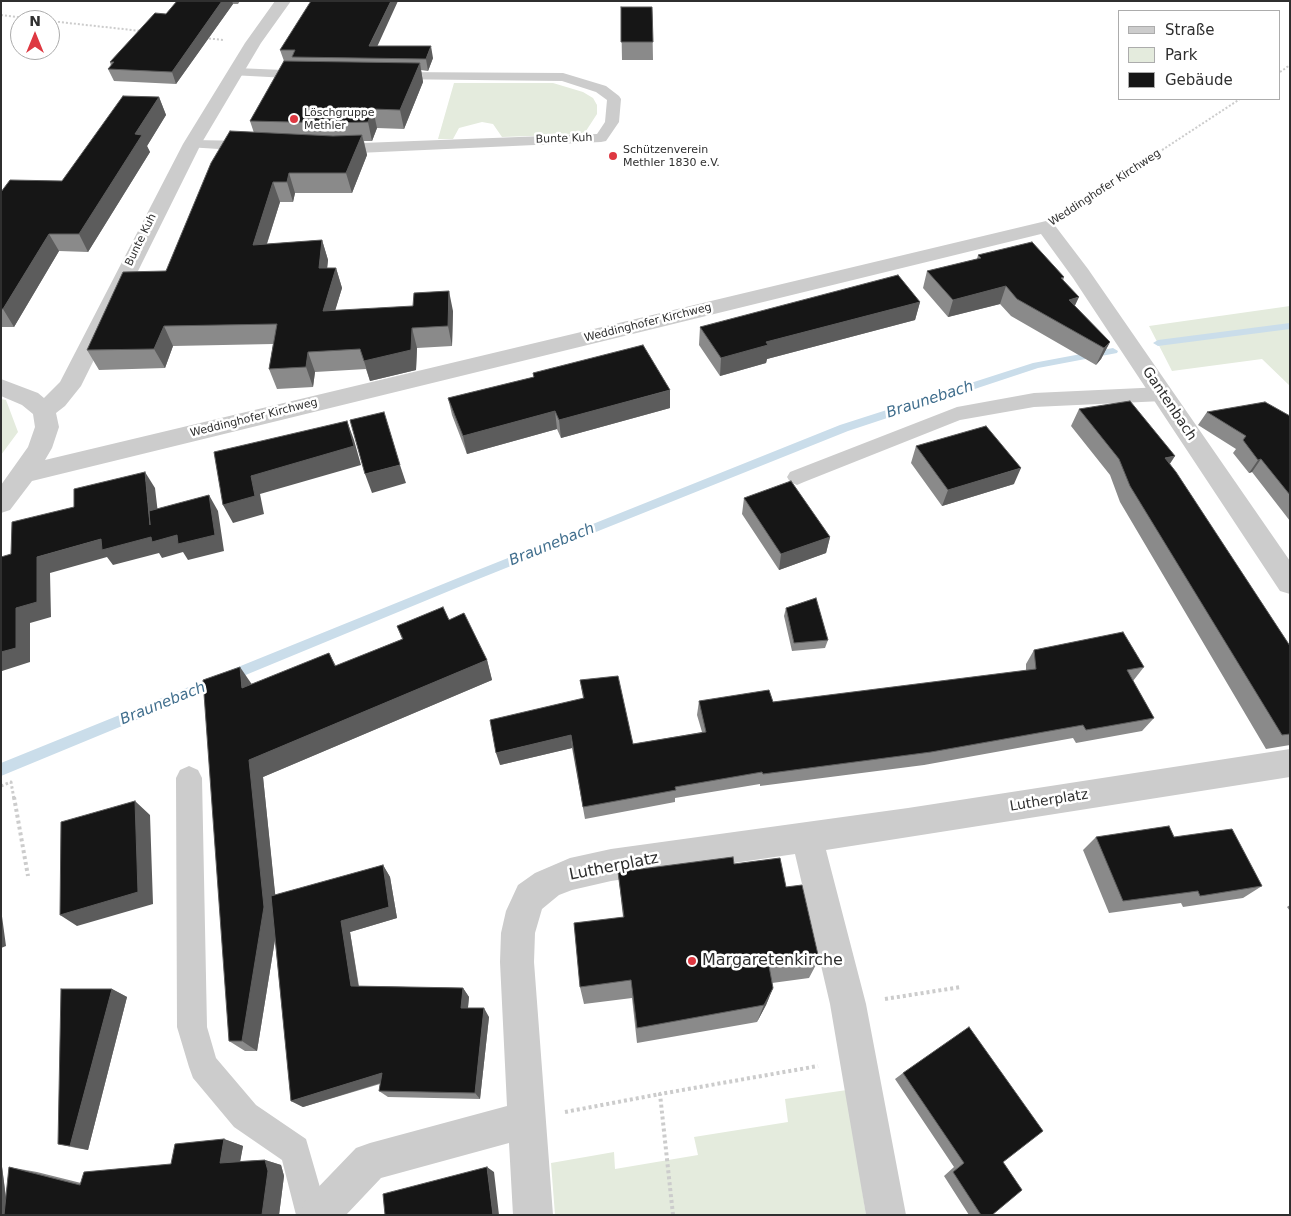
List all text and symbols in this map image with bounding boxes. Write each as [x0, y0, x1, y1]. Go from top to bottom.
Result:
north arrow [10, 10, 60, 60]
legend [1118, 10, 1281, 100]
text: N [29, 13, 41, 29]
text: Straße [1165, 21, 1214, 39]
text: Park [1165, 46, 1197, 64]
text: Gebäude [1165, 71, 1233, 89]
place label: Löschgruppe Methler [304, 106, 375, 132]
marker: Löschgruppe Methler [288, 113, 300, 125]
street label: Bunte Kuh [535, 131, 593, 147]
place label: Schützenverein Methler 1830 e.V. [623, 143, 720, 169]
street label: Weddinghofer Kirchweg [1047, 147, 1163, 229]
marker: Schützenverein Methler 1830 e.V. [607, 150, 619, 162]
street label: Bunte Kuh [123, 212, 159, 268]
street label: Weddinghofer Kirchweg [583, 301, 713, 345]
street label: Gantenbach [1138, 364, 1200, 444]
water label: Braunebach [884, 377, 976, 423]
street label: Weddinghofer Kirchweg [189, 396, 319, 440]
water label: Braunebach [507, 520, 597, 570]
water label: Braunebach [118, 679, 208, 729]
street label: Lutherplatz [1008, 786, 1090, 816]
street label: Lutherplatz [568, 849, 660, 885]
place label: Margaretenkirche [702, 951, 843, 971]
marker: Margaretenkirche [686, 955, 698, 967]

